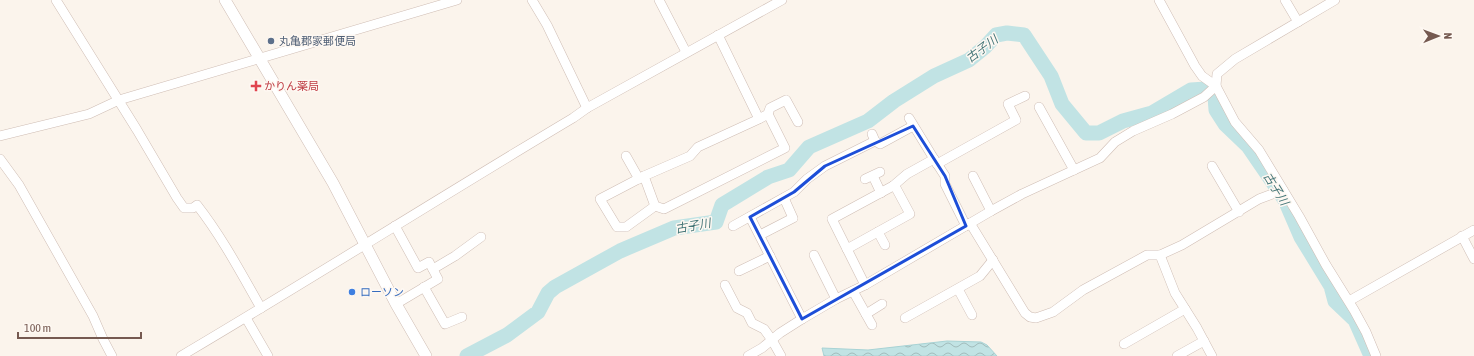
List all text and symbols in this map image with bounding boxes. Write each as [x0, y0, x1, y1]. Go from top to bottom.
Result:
north arrow [1418, 16, 1458, 56]
water label: 古子川 [963, 31, 1002, 65]
text: N [1442, 32, 1454, 39]
place label: 丸亀郡家郵便局 [279, 35, 356, 47]
marker: 丸亀郡家郵便局 [266, 36, 276, 46]
place label: かりん薬局 [264, 80, 319, 92]
marker: かりん薬局 [251, 81, 261, 91]
water label: 古子川 [1261, 170, 1293, 210]
water label: 古子川 [674, 216, 714, 236]
place label: ローソン [360, 286, 404, 298]
marker: ローソン [347, 287, 357, 297]
scale bar [18, 314, 141, 340]
text: 100 m [24, 321, 51, 335]

